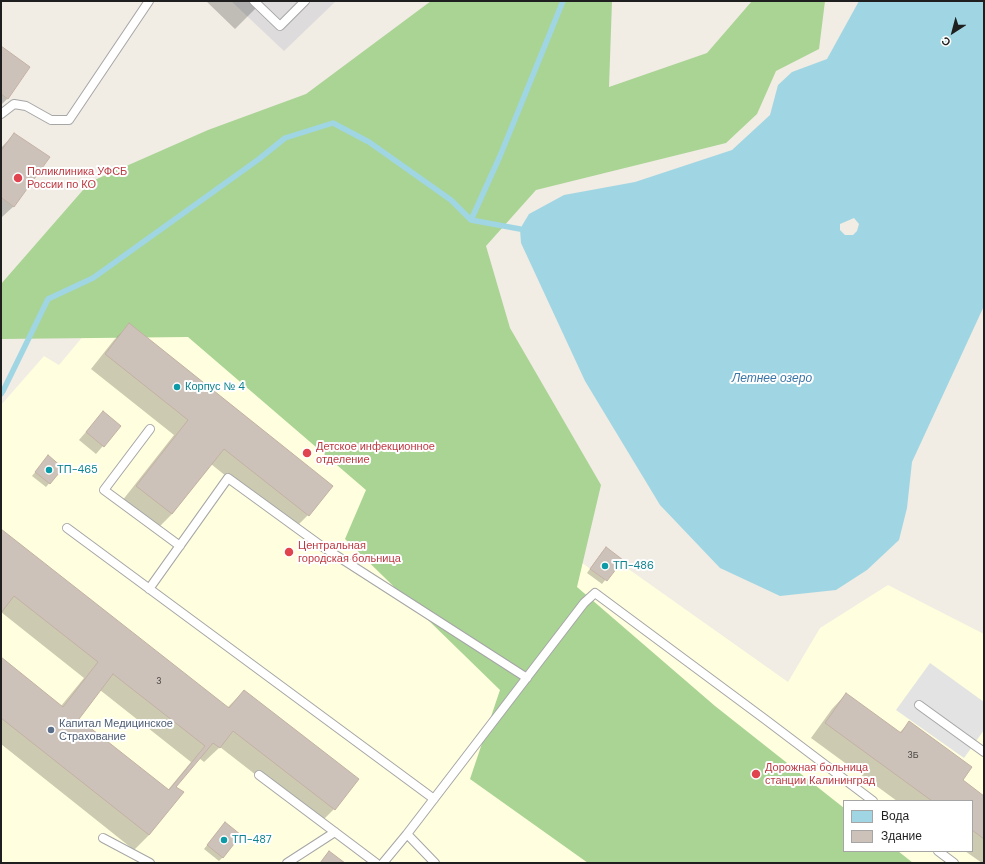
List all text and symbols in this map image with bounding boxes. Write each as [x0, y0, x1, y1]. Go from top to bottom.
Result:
north arrow [933, 12, 973, 52]
text: С [939, 34, 953, 50]
place label: Поликлиника УФСБ России по КО [27, 165, 127, 191]
marker: Поликлиника УФСБ России по КО [12, 172, 24, 184]
water label: Летнее озеро [732, 372, 812, 386]
place label: Корпус № 4 [185, 380, 245, 394]
marker: Корпус № 4 [172, 382, 182, 392]
place label: Детское инфекционное отделение [316, 440, 435, 466]
marker: Детское инфекционное отделение [301, 447, 313, 459]
place label: ТП-465 [57, 463, 98, 477]
marker: ТП-465 [44, 465, 54, 475]
place label: Центральная городская больница [298, 539, 401, 565]
marker: Центральная городская больница [283, 546, 295, 558]
place label: ТП-486 [613, 559, 654, 573]
marker: ТП-486 [600, 561, 610, 571]
house number: 3 [156, 677, 162, 687]
place label: Капитал Медицинское Страхование [59, 717, 173, 743]
marker: Капитал Медицинское Страхование [46, 725, 56, 735]
house number: 3Б [907, 751, 919, 761]
place label: Дорожная больница станции Калининград [765, 761, 875, 787]
marker: Дорожная больница станции Калининград [750, 768, 762, 780]
legend [843, 800, 973, 852]
text: Вода [881, 808, 909, 824]
text: Здание [881, 828, 922, 844]
place label: ТП-487 [232, 833, 272, 847]
marker: ТП-487 [219, 835, 229, 845]

